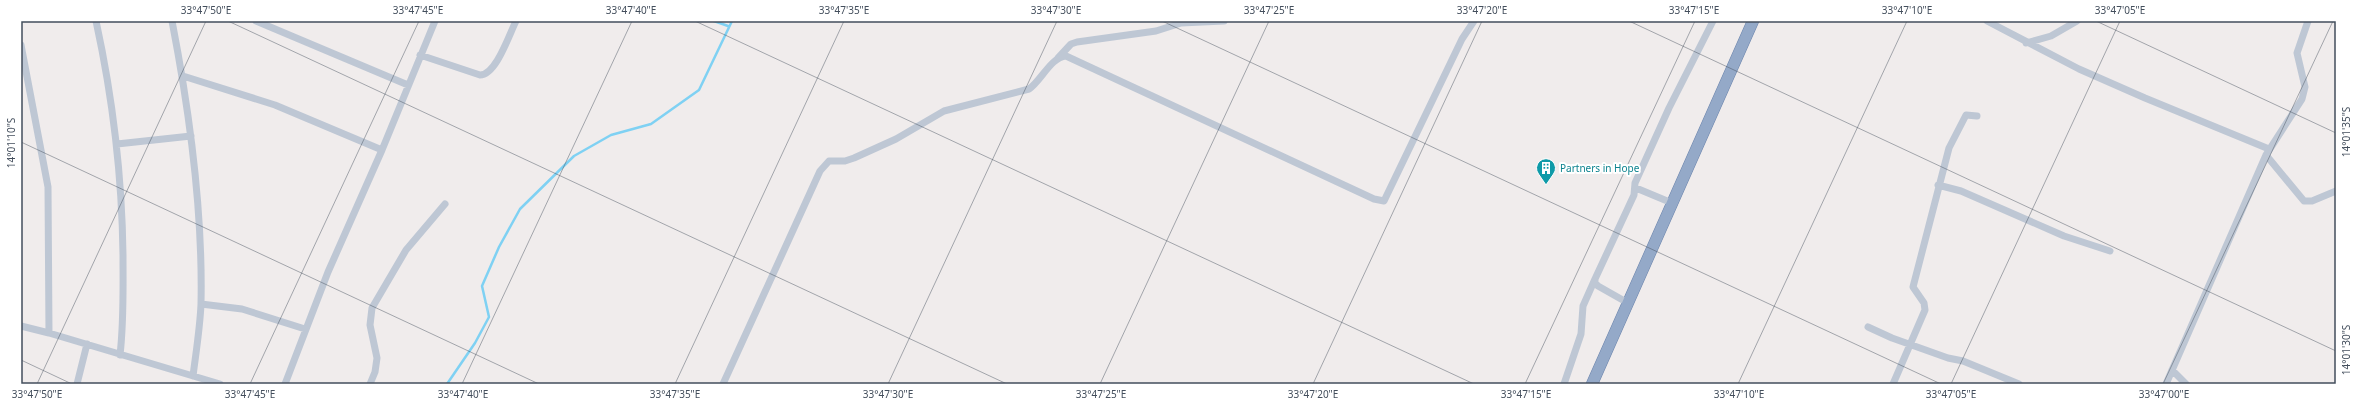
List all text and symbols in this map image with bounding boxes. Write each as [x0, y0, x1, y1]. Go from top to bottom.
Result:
text: 33°47'50"E [181, 3, 231, 17]
text: 33°47'45"E [393, 3, 443, 17]
text: 33°47'40"E [606, 3, 656, 17]
text: 33°47'35"E [819, 3, 869, 17]
text: 33°47'30"E [1031, 3, 1081, 17]
text: 33°47'25"E [1244, 3, 1294, 17]
text: 33°47'20"E [1457, 3, 1507, 17]
text: 33°47'15"E [1669, 3, 1719, 17]
text: 33°47'10"E [1882, 3, 1932, 17]
text: 33°47'05"E [2095, 3, 2145, 17]
text: 14°01'35"S [2339, 106, 2353, 157]
text: 14°01'10"S [4, 117, 18, 168]
building icon: Partners in Hope [1535, 157, 1557, 185]
place label: Partners in Hope [1560, 161, 1640, 175]
text: 14°01'30"S [2339, 324, 2353, 375]
text: 33°47'50"E [12, 387, 62, 401]
text: 33°47'45"E [225, 387, 275, 401]
text: 33°47'40"E [438, 387, 488, 401]
text: 33°47'35"E [650, 387, 700, 401]
text: 33°47'30"E [863, 387, 913, 401]
text: 33°47'25"E [1076, 387, 1126, 401]
text: 33°47'20"E [1288, 387, 1338, 401]
text: 33°47'15"E [1501, 387, 1551, 401]
text: 33°47'10"E [1714, 387, 1764, 401]
text: 33°47'05"E [1926, 387, 1976, 401]
text: 33°47'00"E [2139, 387, 2189, 401]

